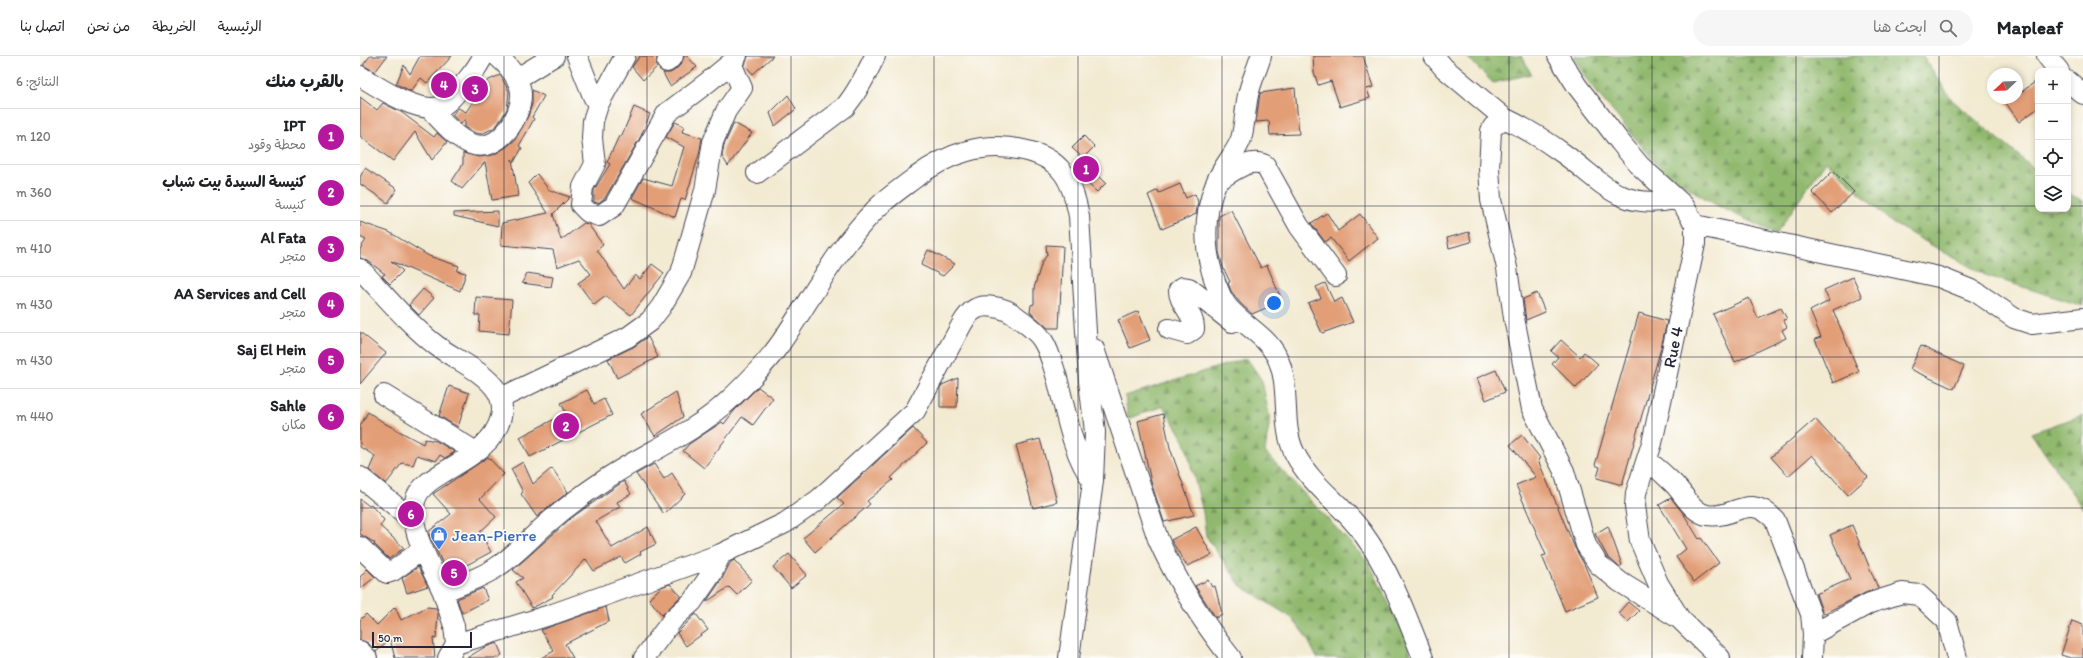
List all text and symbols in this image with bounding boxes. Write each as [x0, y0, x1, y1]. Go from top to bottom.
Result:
search box [1693, 10, 1973, 46]
text: Mapleaf [1997, 16, 2063, 39]
icon: search [1937, 17, 1959, 39]
text: اتصل بنا [20, 18, 65, 35]
text: من نحن [87, 18, 130, 35]
text: الخريطة [152, 18, 196, 35]
text: الرئيسية [218, 18, 262, 35]
text: ابحث هنا [1873, 18, 1927, 36]
north arrow [1987, 68, 2023, 104]
map controls [2035, 68, 2071, 212]
button: + [2035, 68, 2071, 104]
pin: 4 [431, 70, 457, 100]
text: بالقرب منك [266, 71, 344, 91]
text: النتائج: 6 [16, 74, 59, 89]
pin: 3 [462, 74, 488, 104]
button: − [2035, 104, 2071, 140]
text: IPT [283, 117, 306, 135]
text: 120 m [16, 129, 51, 144]
text: 1 [328, 129, 334, 144]
text: محطة وقود [248, 137, 306, 152]
button: locate [2035, 140, 2071, 176]
pin: 1 [1073, 154, 1099, 184]
text: كنيسة السيدة بيت شباب [162, 173, 306, 191]
button: layers [2035, 176, 2071, 212]
text: 360 m [16, 185, 52, 200]
text: 2 [328, 185, 334, 200]
text: كنيسة [275, 197, 306, 212]
text: Al Fata [261, 229, 306, 247]
text: 410 m [16, 241, 52, 256]
text: 3 [327, 241, 335, 256]
text: متجر [281, 249, 306, 264]
text: AA Services and Cell [174, 285, 306, 303]
your location [1264, 293, 1284, 313]
text: 430 m [16, 297, 53, 312]
text: 4 [327, 297, 335, 312]
text: متجر [281, 305, 306, 320]
street label: Rue 4 [1659, 324, 1687, 370]
text: Saj El Hein [237, 341, 306, 359]
text: 430 m [16, 353, 53, 368]
text: 5 [328, 353, 334, 368]
text: متجر [281, 361, 306, 376]
text: Sahle [270, 397, 306, 415]
text: 440 m [16, 409, 54, 424]
text: 6 [328, 409, 334, 424]
pin: 2 [553, 411, 579, 441]
text: مكان [282, 417, 306, 432]
pin: 6 [398, 499, 424, 529]
shop icon: Jean-Pierre [429, 525, 449, 550]
place label: Jean-Pierre [452, 525, 537, 545]
pin: 5 [441, 558, 467, 588]
scale bar [372, 630, 472, 649]
text: 50 m [378, 632, 402, 645]

